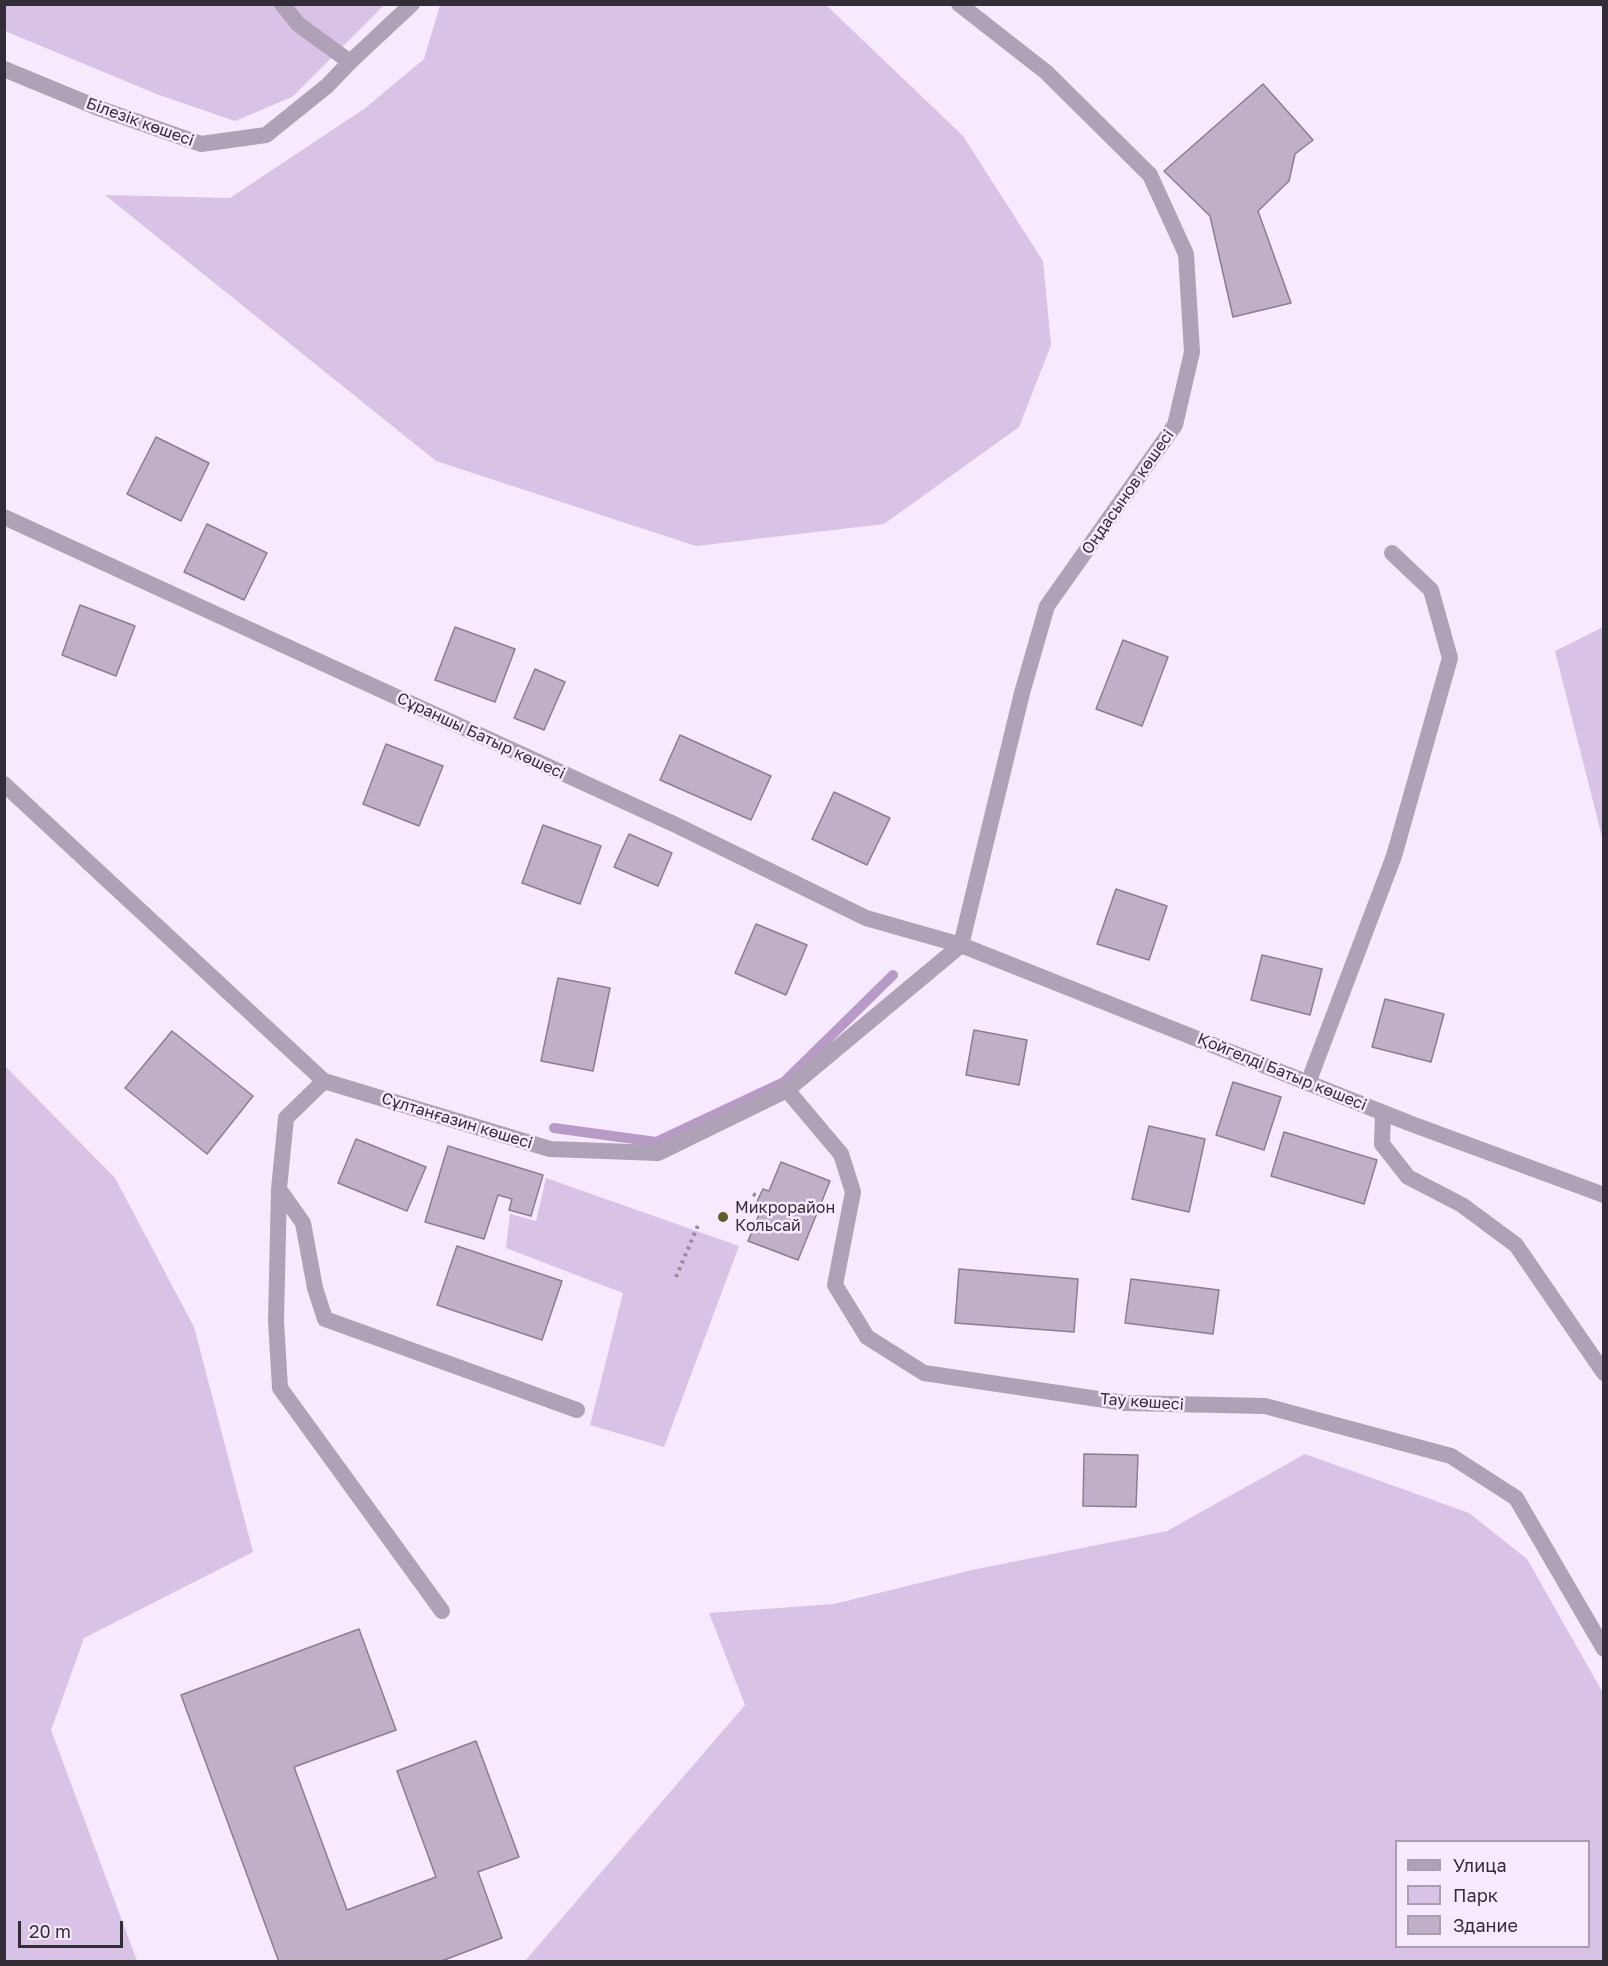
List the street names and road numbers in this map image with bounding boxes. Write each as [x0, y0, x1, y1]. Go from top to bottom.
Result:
street label: Білезік көшесі [84, 94, 196, 150]
street label: Оңдасынов көшесі [1078, 426, 1178, 558]
street label: Сұраншы Батыр көшесі [394, 689, 568, 783]
street label: Қойгелді Батыр көшесі [1195, 1029, 1369, 1115]
street label: Сұлтанғазин көшесі [379, 1089, 535, 1153]
street label: Тау көшесі [1099, 1389, 1185, 1415]

